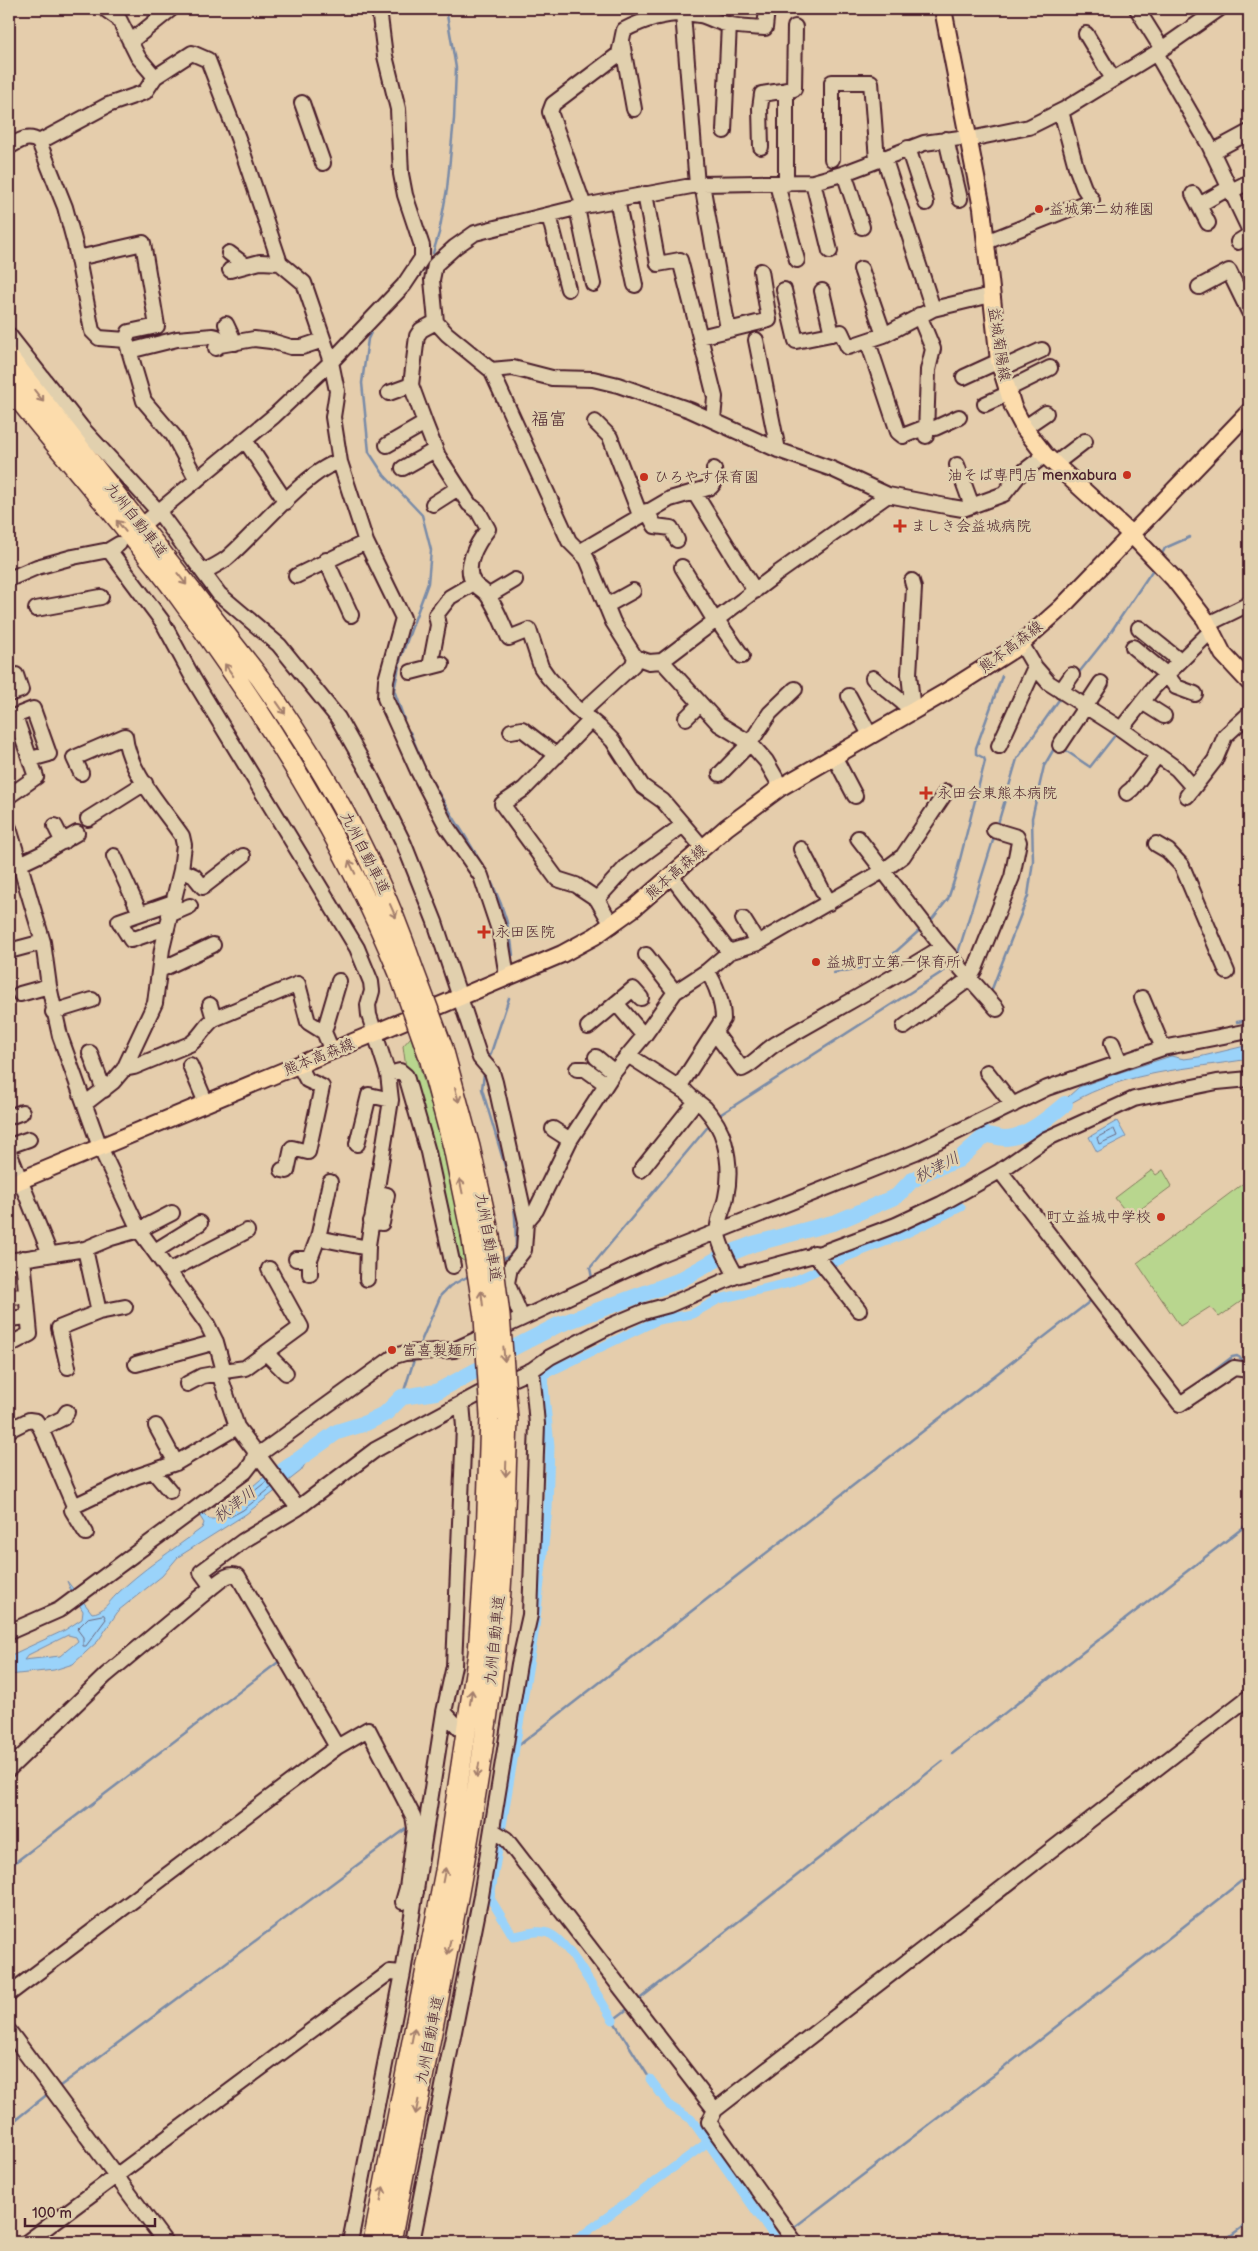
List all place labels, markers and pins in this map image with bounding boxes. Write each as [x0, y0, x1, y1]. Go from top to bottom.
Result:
place label: 益城第二幼稚園 [1049, 200, 1154, 219]
marker: 益城第二幼稚園 [1033, 203, 1045, 215]
place label: 油そば専門店 menxabura [948, 466, 1117, 485]
place label: ひろやす保育園 [654, 468, 759, 487]
marker: 油そば専門店 menxabura [1121, 469, 1133, 481]
marker: ひろやす保育園 [638, 471, 650, 483]
place label: ましき会益城病院 [911, 517, 1031, 536]
marker: ましき会益城病院 [893, 519, 907, 533]
place label: 永田会東熊本病院 [937, 784, 1057, 803]
marker: 永田会東熊本病院 [919, 786, 933, 800]
place label: 永田医院 [495, 923, 555, 942]
marker: 永田医院 [477, 925, 491, 939]
place label: 益城町立第一保育所 [826, 953, 961, 972]
marker: 益城町立第一保育所 [810, 956, 822, 968]
place label: 町立益城中学校 [1046, 1208, 1151, 1227]
marker: 町立益城中学校 [1155, 1211, 1167, 1223]
place label: 富喜製麺所 [402, 1341, 477, 1360]
marker: 富喜製麺所 [386, 1344, 398, 1356]

